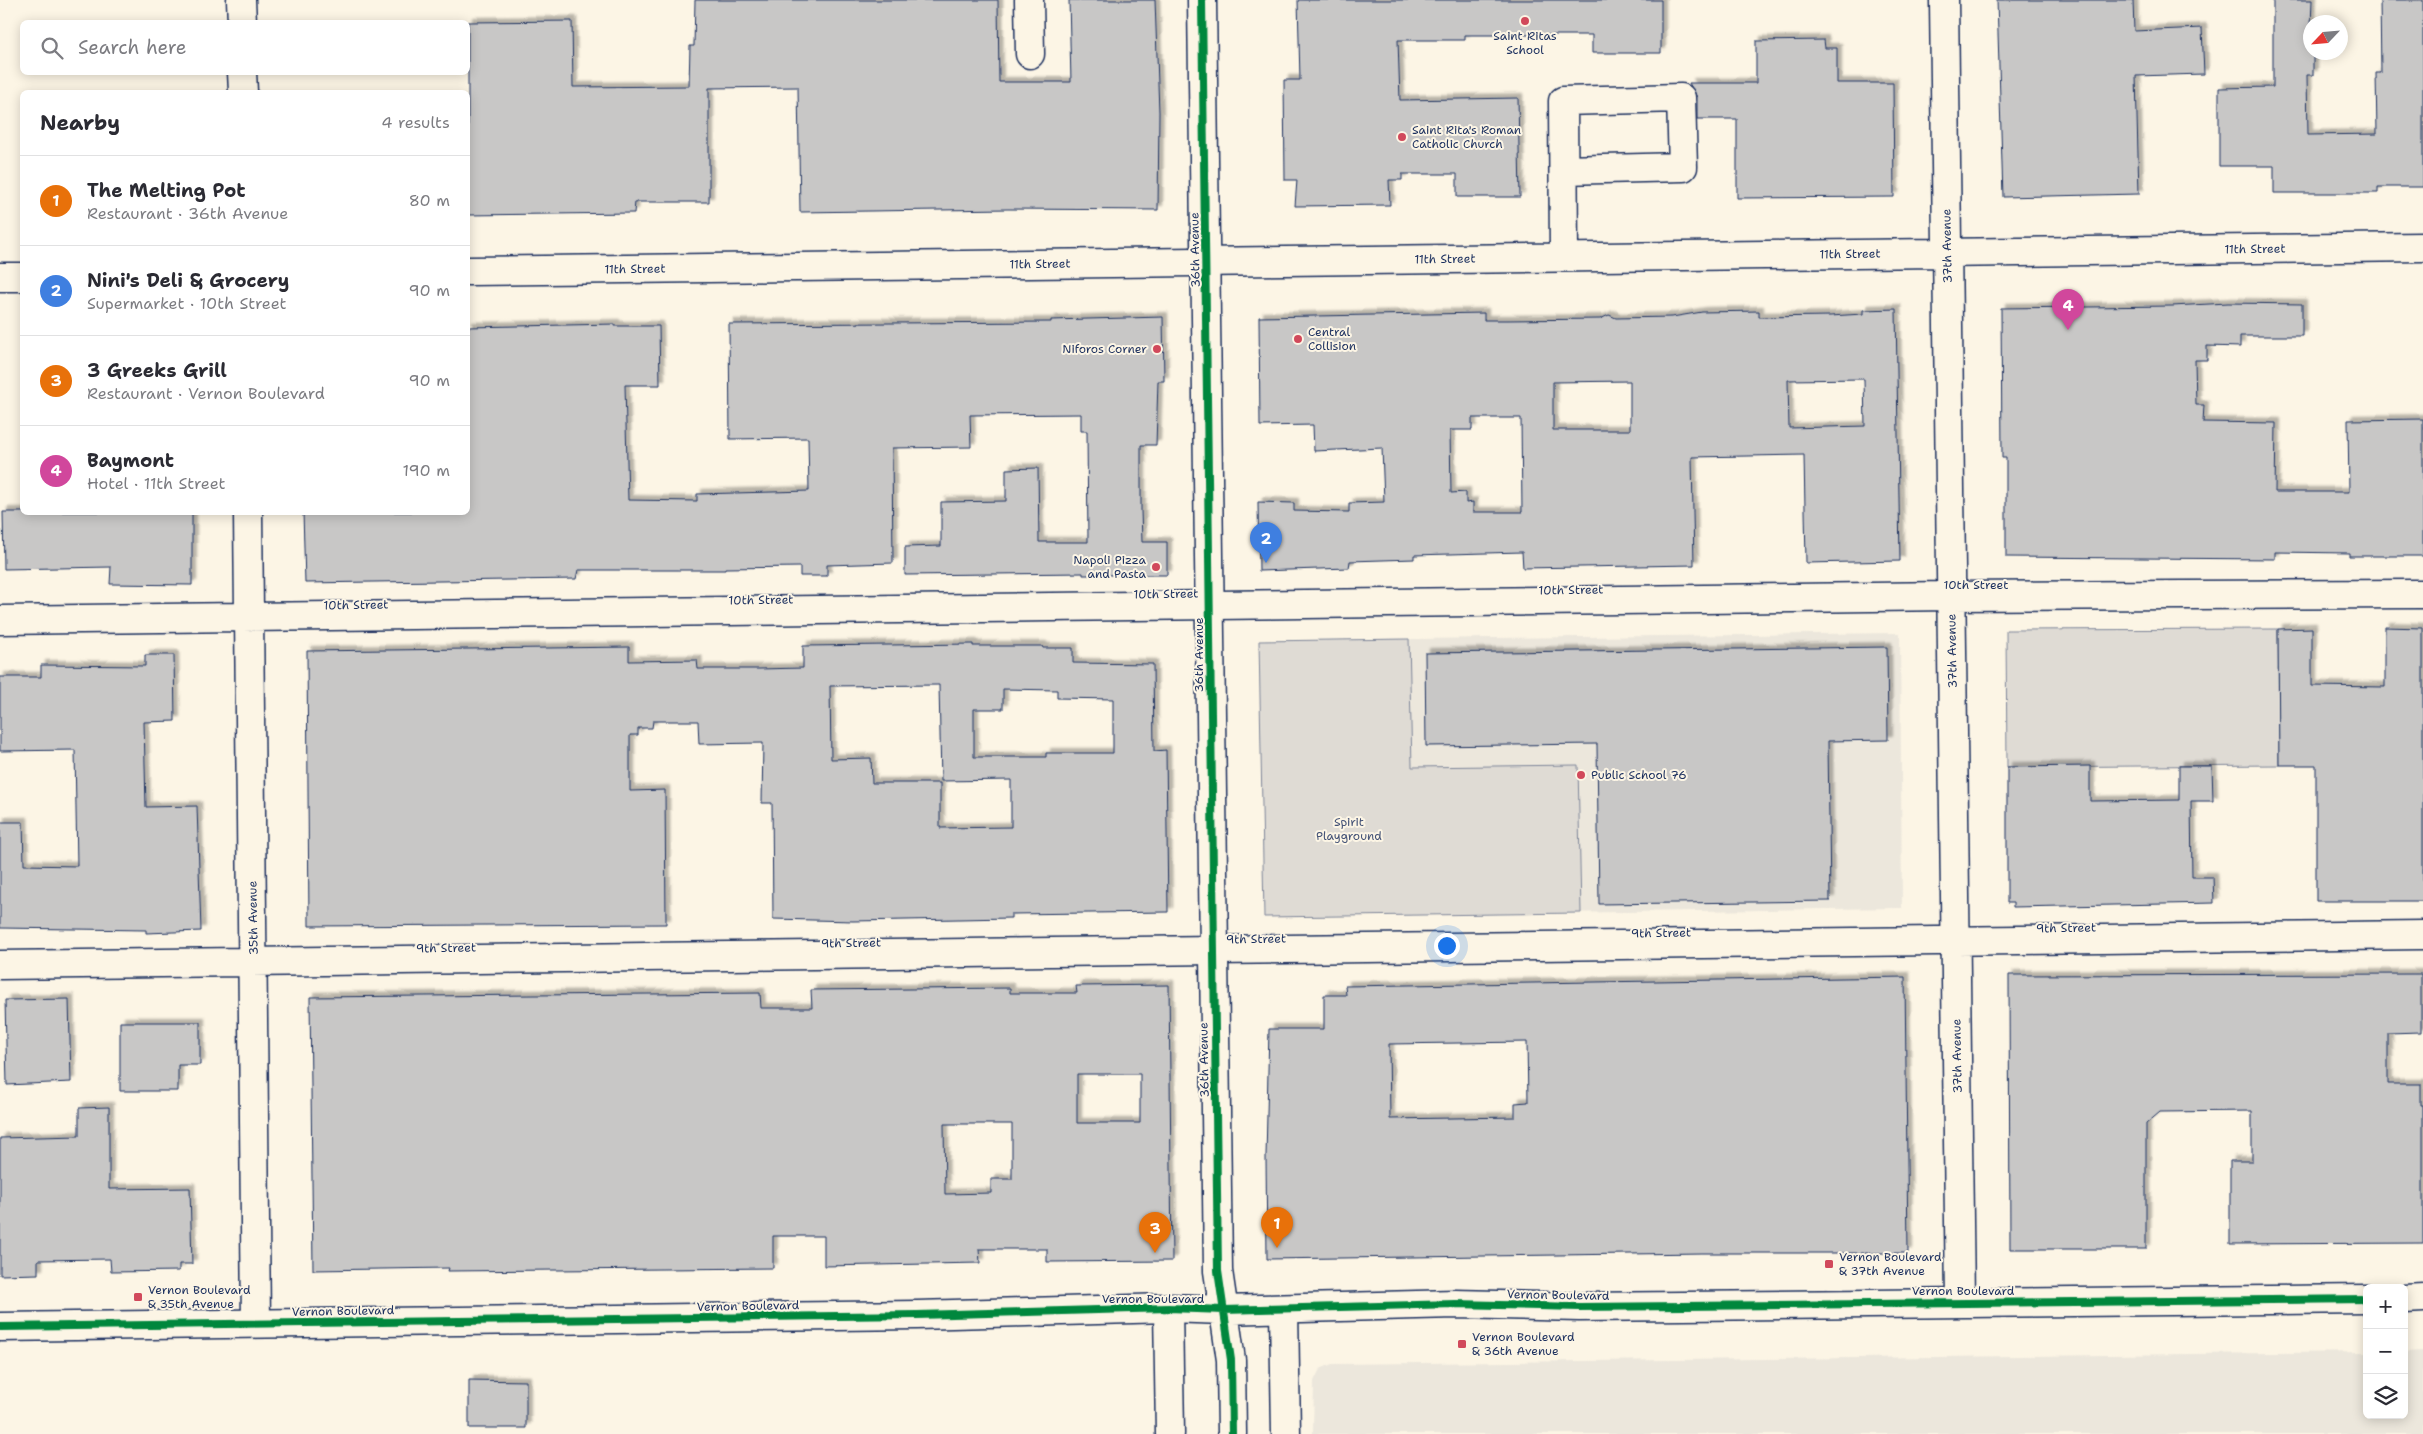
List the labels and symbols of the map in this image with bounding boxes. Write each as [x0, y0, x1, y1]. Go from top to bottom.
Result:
marker: Saint Ritas School [1519, 15, 1531, 27]
north arrow [2303, 15, 2348, 60]
place label: Saint Ritas School [1493, 28, 1557, 58]
place label: Saint Rita's Roman Catholic Church [1412, 122, 1521, 152]
marker: Saint Rita's Roman Catholic Church [1396, 131, 1408, 143]
street label: 37th Avenue [1938, 208, 1956, 283]
street label: 36th Avenue [1186, 212, 1204, 288]
street label: 11th Street [2224, 240, 2286, 258]
street label: 11th Street [1819, 245, 1881, 263]
street label: 11th Street [1414, 250, 1476, 268]
street label: 11th Street [1009, 255, 1071, 273]
street label: 11th Street [604, 260, 666, 278]
pin: 4 [2052, 289, 2084, 330]
place label: Central Collision [1308, 324, 1356, 354]
marker: Central Collision [1292, 333, 1304, 345]
place label: Niforos Corner [1062, 341, 1147, 357]
marker: Niforos Corner [1151, 343, 1163, 355]
pin: 2 [1250, 522, 1282, 563]
place label: Napoli Pizza and Pasta [1073, 552, 1147, 582]
marker: Napoli Pizza and Pasta [1150, 561, 1162, 573]
street label: 10th Street [1943, 577, 2009, 593]
street label: 10th Street [1538, 581, 1604, 599]
street label: 10th Street [1133, 585, 1199, 603]
street label: 10th Street [728, 591, 794, 609]
street label: 10th Street [323, 596, 389, 614]
street label: 37th Avenue [1943, 613, 1961, 688]
street label: 36th Avenue [1191, 617, 1207, 693]
place label: Public School 76 [1591, 767, 1687, 783]
marker: Public School 76 [1575, 769, 1587, 781]
park label: Spirit Playground [1316, 814, 1382, 844]
street label: 35th Avenue [244, 880, 262, 955]
street label: 9th Street [2036, 919, 2096, 937]
street label: 9th Street [1631, 924, 1691, 942]
street label: 9th Street [1226, 930, 1286, 948]
your location [1434, 933, 1460, 959]
street label: 9th Street [821, 934, 881, 952]
street label: 9th Street [416, 939, 476, 957]
street label: 37th Avenue [1948, 1018, 1966, 1093]
street label: 36th Avenue [1195, 1022, 1213, 1098]
pin: 1 [1261, 1207, 1293, 1248]
pin: 3 [1139, 1212, 1171, 1253]
place label: Vernon Boulevard & 37th Avenue [1839, 1249, 1942, 1279]
marker: Vernon Boulevard & 37th Avenue [1823, 1258, 1835, 1270]
place label: Vernon Boulevard & 35th Avenue [148, 1282, 251, 1312]
street label: Vernon Boulevard [1912, 1283, 2015, 1299]
street label: Vernon Boulevard [1507, 1286, 1610, 1304]
marker: Vernon Boulevard & 35th Avenue [132, 1291, 144, 1303]
street label: Vernon Boulevard [1102, 1291, 1205, 1307]
street label: Vernon Boulevard [697, 1297, 800, 1315]
street label: Vernon Boulevard [292, 1302, 395, 1320]
place label: Vernon Boulevard & 36th Avenue [1472, 1329, 1575, 1359]
marker: Vernon Boulevard & 36th Avenue [1456, 1338, 1468, 1350]

